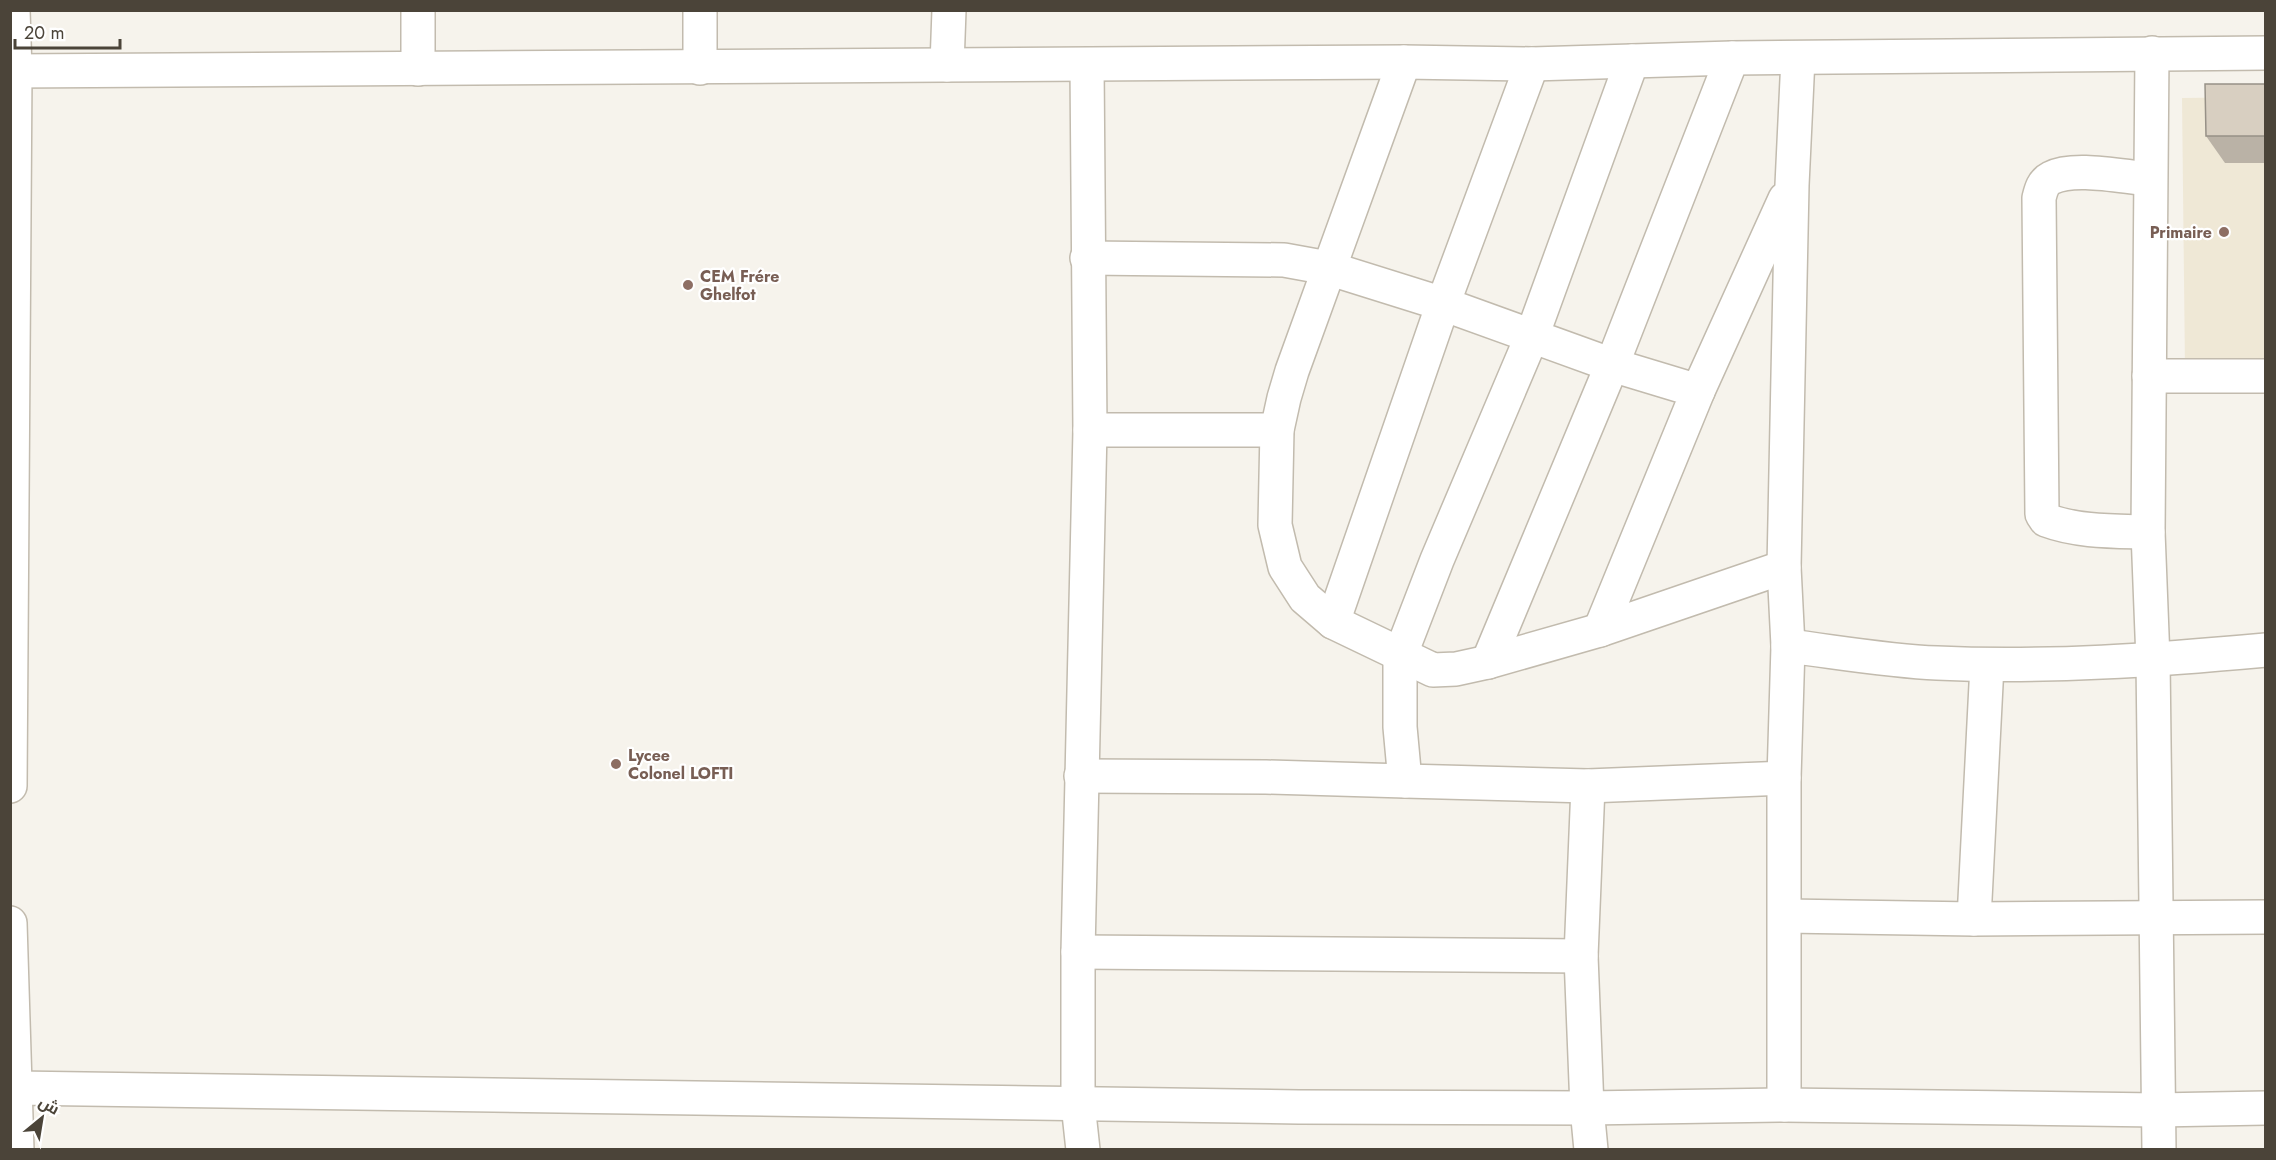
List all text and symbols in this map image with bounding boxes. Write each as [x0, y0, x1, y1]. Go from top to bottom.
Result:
scale bar [15, 12, 120, 50]
text: 20 m [24, 20, 64, 46]
place label: Primaire [2150, 221, 2212, 244]
marker: Primaire [2217, 225, 2231, 239]
place label: CEM Frére Ghelfot [700, 265, 779, 306]
marker: CEM Frére Ghelfot [681, 278, 695, 292]
place label: Lycee Colonel LOFTI [628, 744, 733, 785]
marker: Lycee Colonel LOFTI [609, 757, 623, 771]
north arrow [12, 1088, 72, 1148]
text: ش [35, 1090, 64, 1121]

